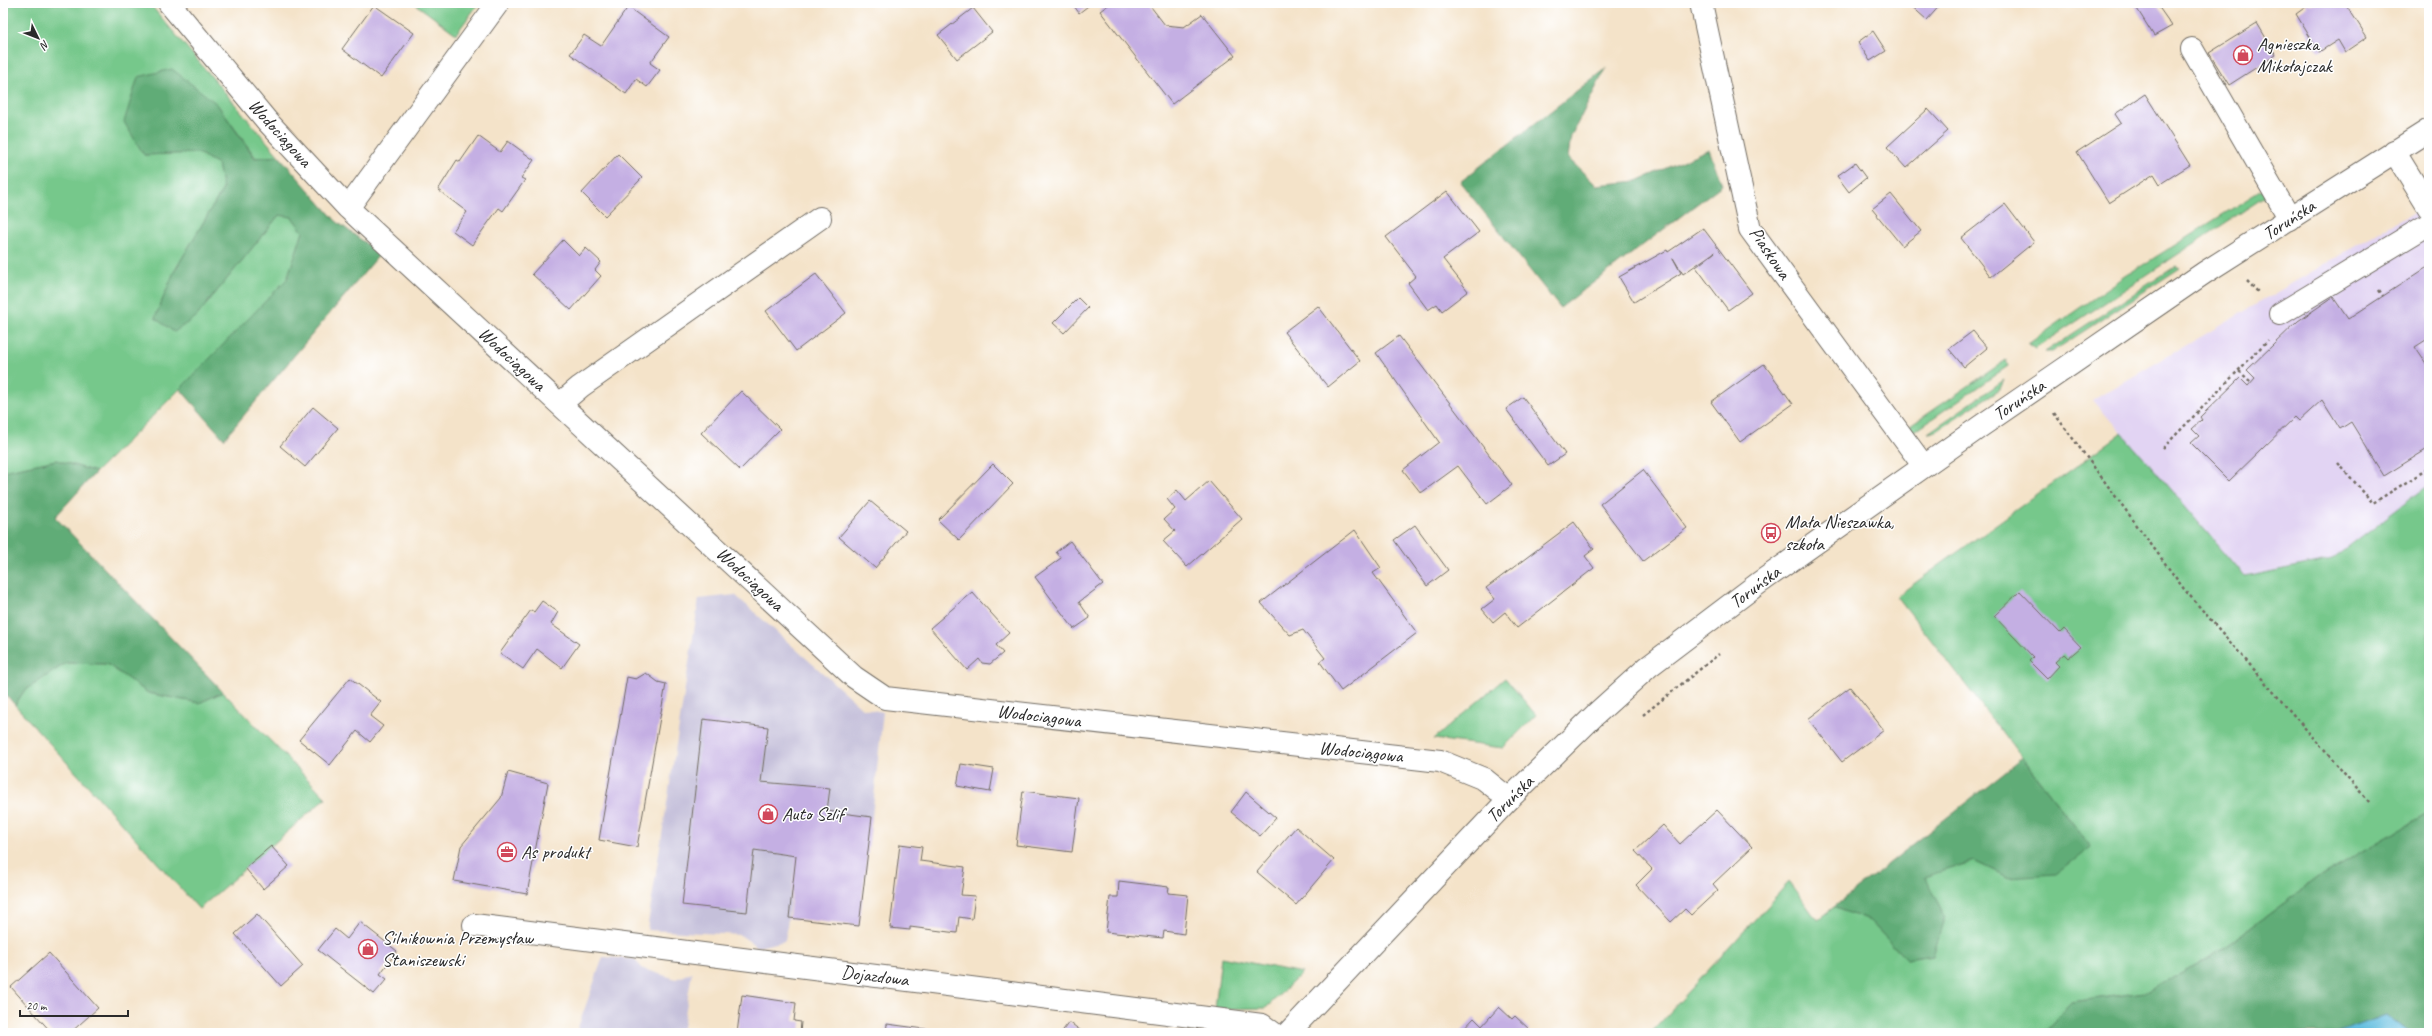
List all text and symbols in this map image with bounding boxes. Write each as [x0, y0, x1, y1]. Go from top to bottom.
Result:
north arrow [18, 18, 58, 58]
place label: Agnieszka Mikołajczak [2257, 32, 2334, 78]
text: N [36, 38, 53, 54]
shop icon: Agnieszka Mikołajczak [2232, 44, 2254, 66]
street label: Wodociągowa [243, 94, 318, 173]
street label: Toruńska [2258, 193, 2321, 246]
street label: Piaskowa [1744, 222, 1797, 285]
street label: Wodociągowa [473, 322, 552, 397]
street label: Toruńska [1988, 373, 2051, 426]
place label: Mała Nieszawka, szkoła [1785, 510, 1894, 556]
bus stop icon: Mała Nieszawka, szkoła [1760, 522, 1782, 544]
street label: Wodociągowa [711, 542, 790, 617]
street label: Toruńska [1725, 559, 1787, 614]
street label: Wodociągowa [996, 699, 1084, 733]
street label: Wodociągowa [1318, 736, 1405, 768]
street label: Toruńska [1481, 769, 1540, 828]
place label: Auto Szlif [782, 802, 848, 826]
shop icon: Auto Szlif [757, 803, 779, 825]
place label: As produkt [521, 840, 593, 864]
office icon: As produkt [496, 841, 518, 863]
place label: Silnikownia Przemysław Staniszewski [382, 926, 535, 972]
shop icon: Silnikownia Przemysław Staniszewski [357, 938, 379, 960]
street label: Dojazdowa [840, 960, 912, 992]
scale bar [20, 992, 128, 1018]
text: 20 m [26, 998, 48, 1014]

